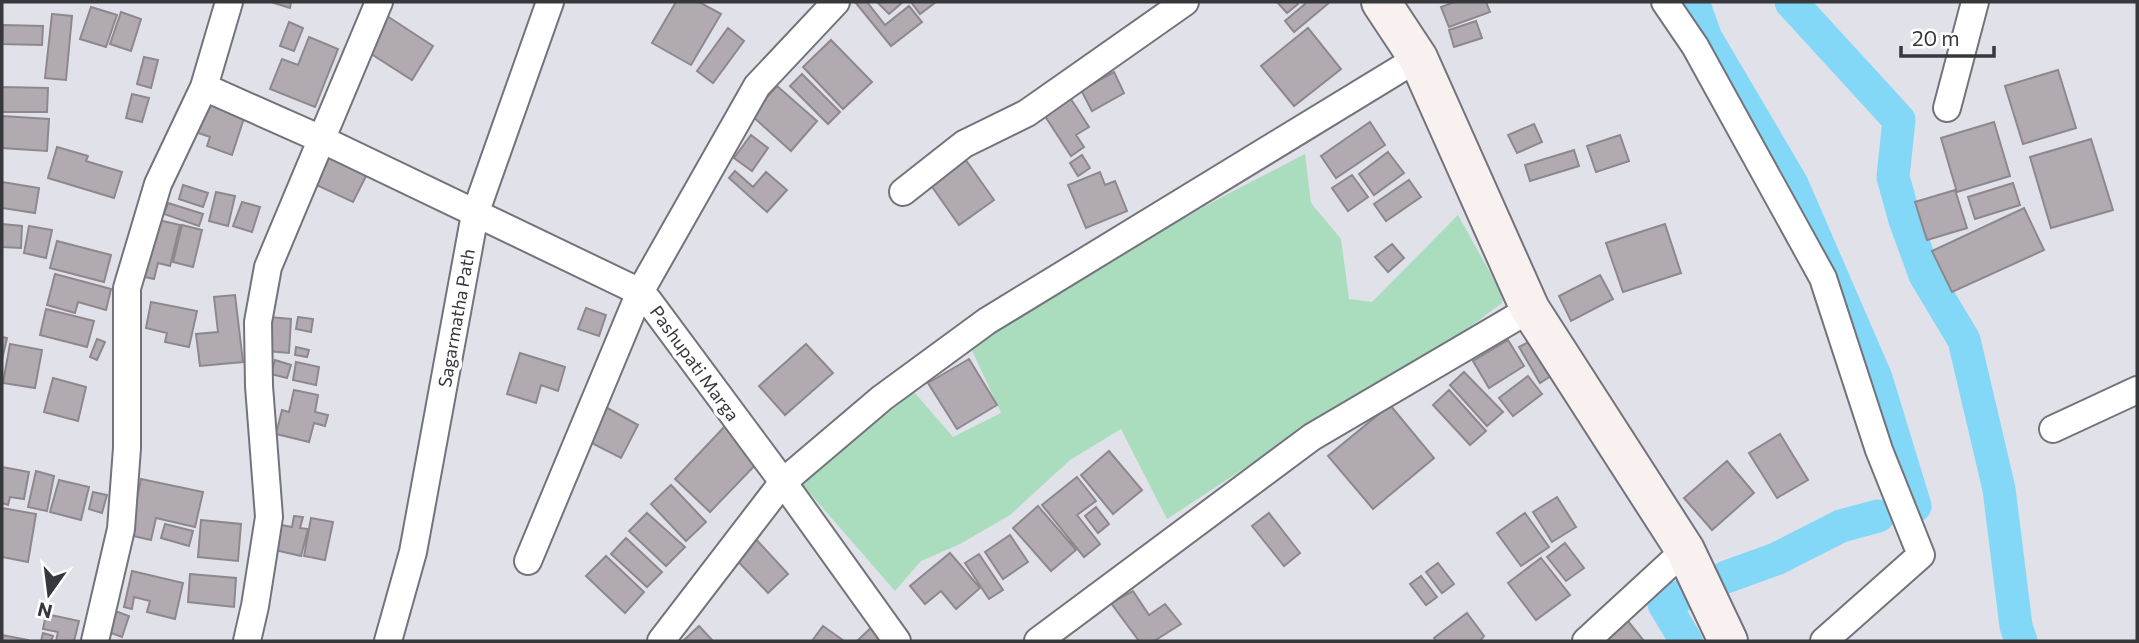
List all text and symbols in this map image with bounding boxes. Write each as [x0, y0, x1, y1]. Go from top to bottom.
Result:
scale bar [1901, 14, 1994, 58]
text: 20 m [1912, 25, 1960, 50]
street label: Sagarmatha Path [433, 247, 479, 389]
street label: Pashupati Marga [646, 301, 744, 425]
north arrow [14, 559, 84, 629]
text: N [35, 598, 54, 624]

